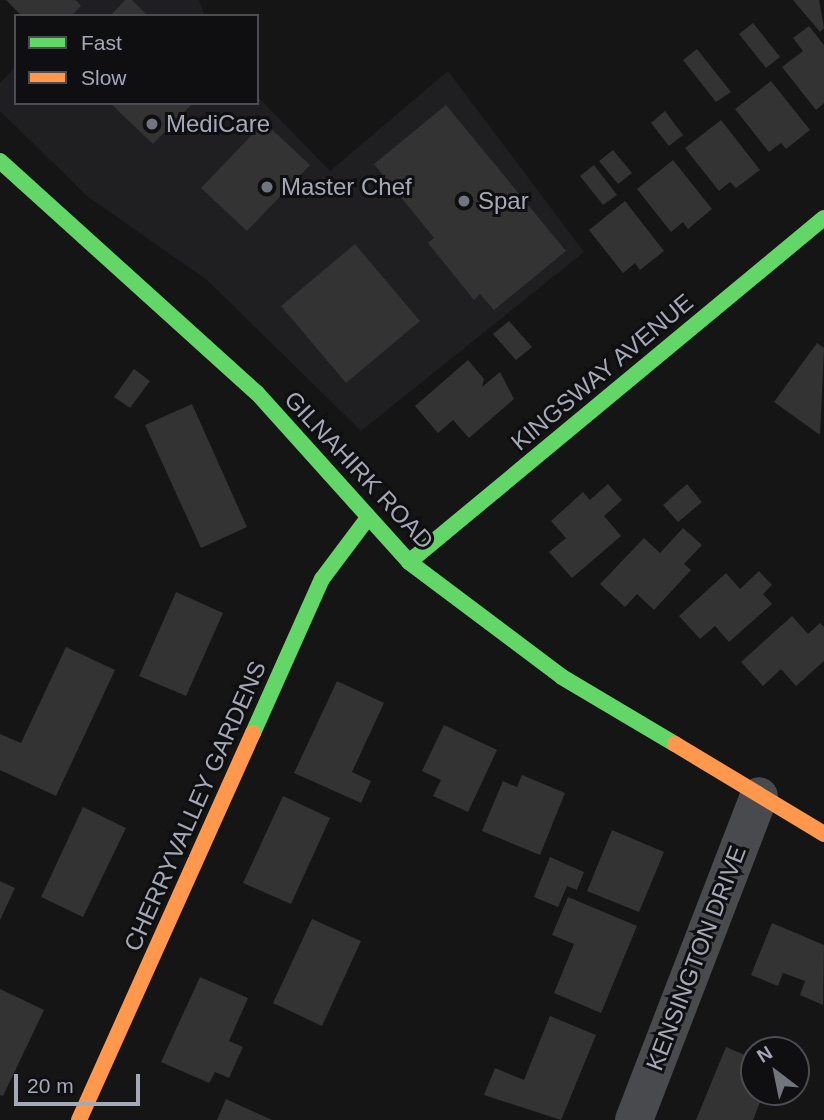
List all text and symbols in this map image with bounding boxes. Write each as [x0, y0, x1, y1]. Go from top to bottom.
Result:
legend [14, 14, 259, 105]
text: Fast [81, 31, 122, 54]
text: Slow [81, 66, 127, 89]
place label: MediCare [166, 110, 270, 138]
marker: MediCare [144, 116, 160, 132]
place label: Master Chef [281, 173, 412, 201]
marker: Master Chef [259, 179, 275, 195]
place label: Spar [478, 187, 529, 215]
marker: Spar [456, 193, 472, 209]
street label: KINGSWAY AVENUE [505, 287, 699, 457]
street label: GILNAHIRK ROAD [278, 385, 440, 555]
street label: CHERRYVALLEY GARDENS [118, 656, 272, 956]
street label: KENSINGTON DRIVE [640, 842, 752, 1074]
north arrow [740, 1036, 810, 1106]
text: N [753, 1042, 776, 1067]
scale bar [18, 1060, 144, 1104]
text: 20 m [27, 1074, 74, 1097]

